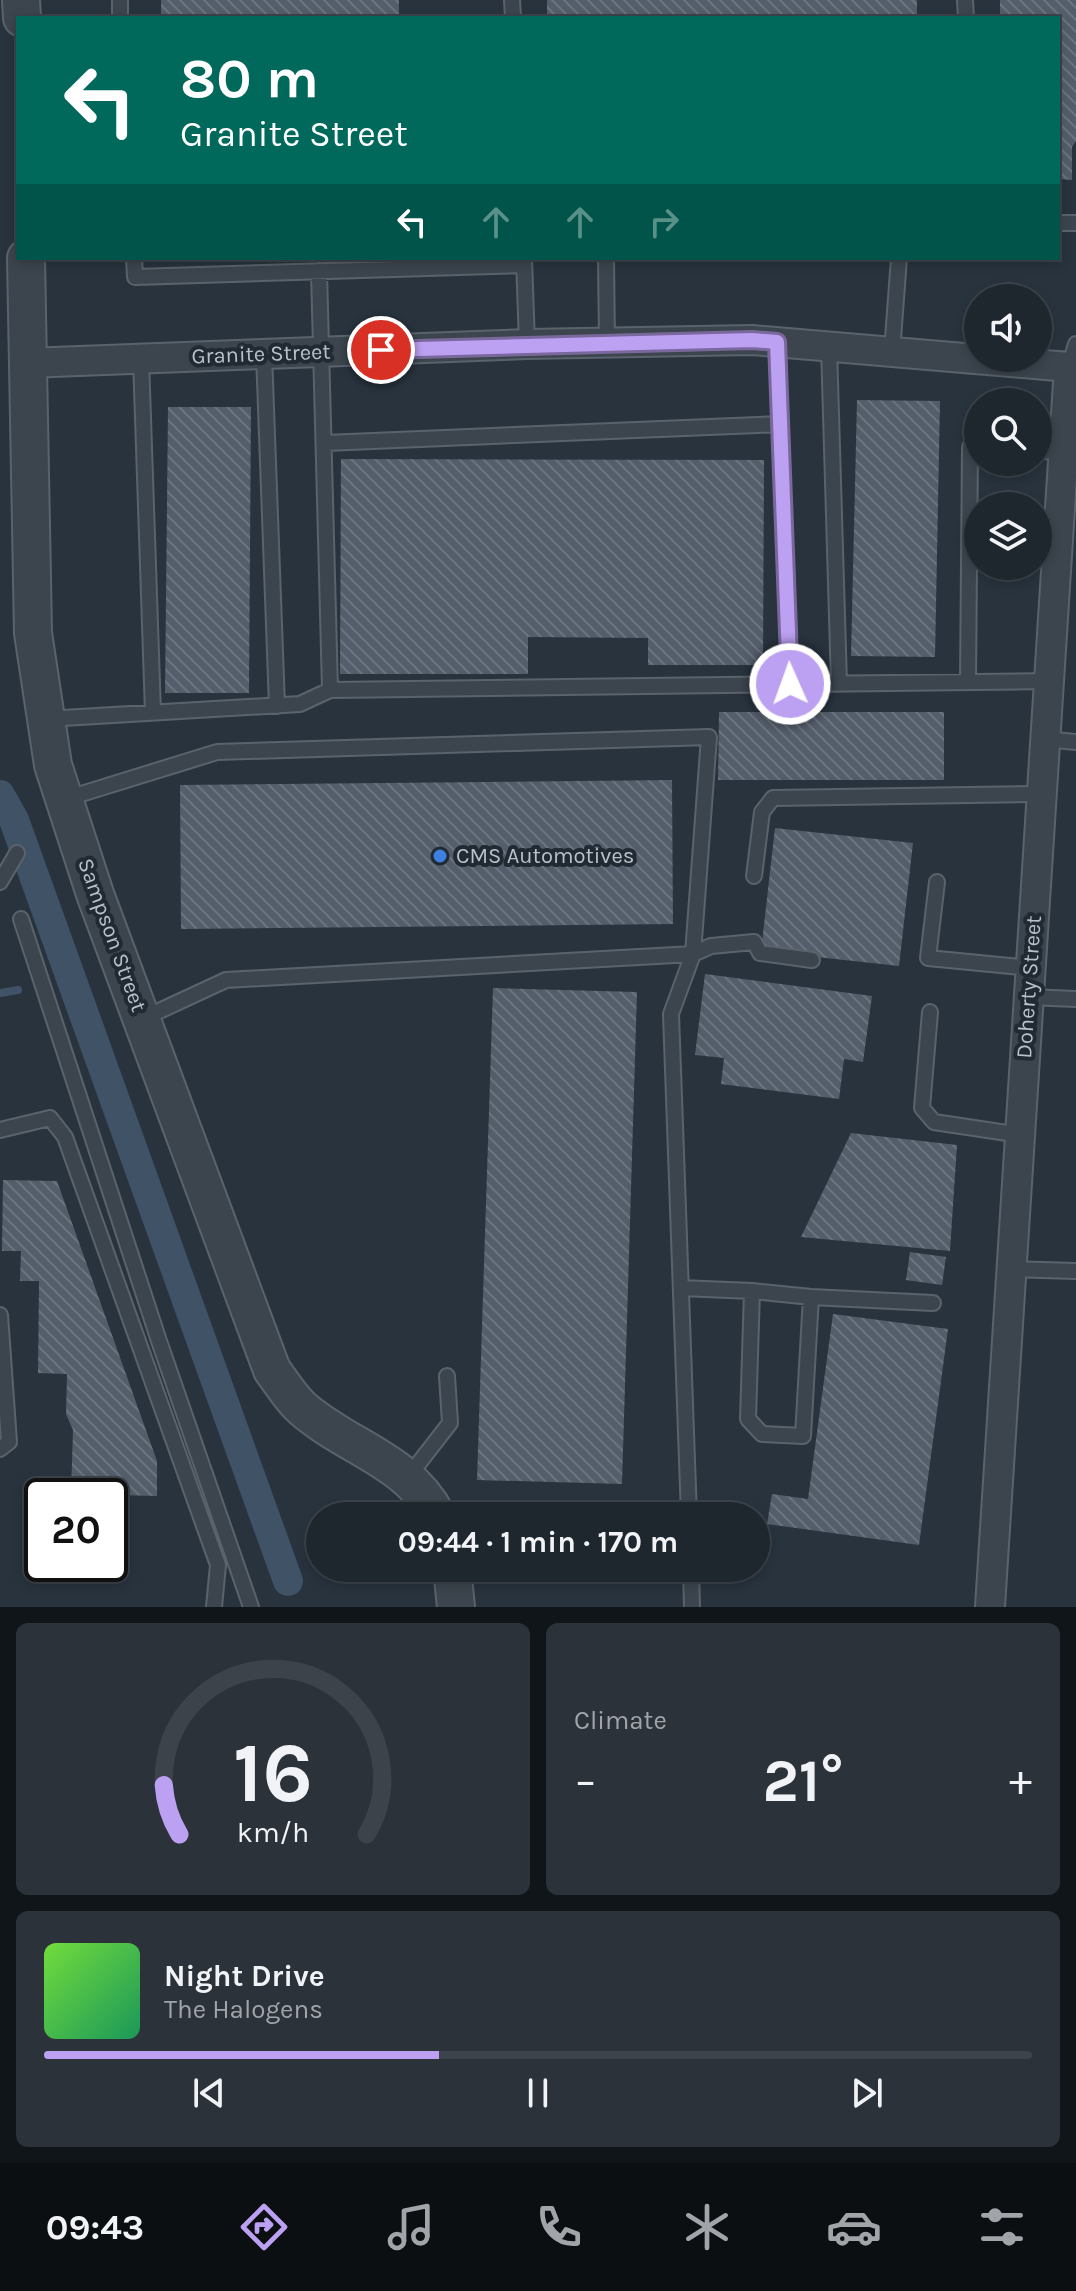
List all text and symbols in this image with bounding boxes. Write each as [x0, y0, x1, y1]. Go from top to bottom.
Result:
text: 80 m [180, 46, 319, 111]
icon: left [48, 48, 152, 152]
text: Granite Street [180, 113, 408, 155]
icon: left [390, 200, 434, 244]
icon: ahead [474, 200, 518, 244]
icon: ahead [558, 200, 602, 244]
icon: right [642, 200, 686, 244]
map controls [964, 284, 1052, 580]
button: sound [964, 284, 1052, 372]
pin [347, 316, 415, 384]
icon: arrive [359, 328, 403, 372]
street label: Granite Street [191, 339, 331, 369]
button: search [964, 388, 1052, 476]
button: layers [964, 492, 1052, 580]
position arrow [748, 642, 832, 726]
place label: CMS Automotives [456, 843, 634, 869]
marker: CMS Automotives [431, 847, 449, 865]
street label: Sampson Street [72, 855, 152, 1015]
street label: Doherty Street [1011, 915, 1047, 1059]
speed limit sign: 20 [24, 1478, 128, 1582]
text: 09:44 · 1 min · 170 m [398, 1524, 678, 1560]
text: Climate [574, 1705, 667, 1736]
text: 16 [233, 1725, 313, 1822]
text: 21° [763, 1746, 844, 1816]
text: − [574, 1755, 597, 1806]
text: + [1009, 1755, 1032, 1806]
text: km/h [237, 1816, 309, 1849]
text: Night Drive [164, 1958, 325, 1994]
text: The Halogens [164, 1994, 323, 2025]
icon: previous [187, 2071, 231, 2115]
icon: pause [516, 2071, 560, 2115]
icon: next [845, 2071, 889, 2115]
icon: directions [236, 2199, 292, 2255]
icon: music [383, 2199, 439, 2255]
icon: phone [531, 2199, 587, 2255]
icon: climate [679, 2199, 735, 2255]
icon: car [826, 2199, 882, 2255]
icon: filters [974, 2199, 1030, 2255]
text: 09:43 [46, 2206, 144, 2248]

